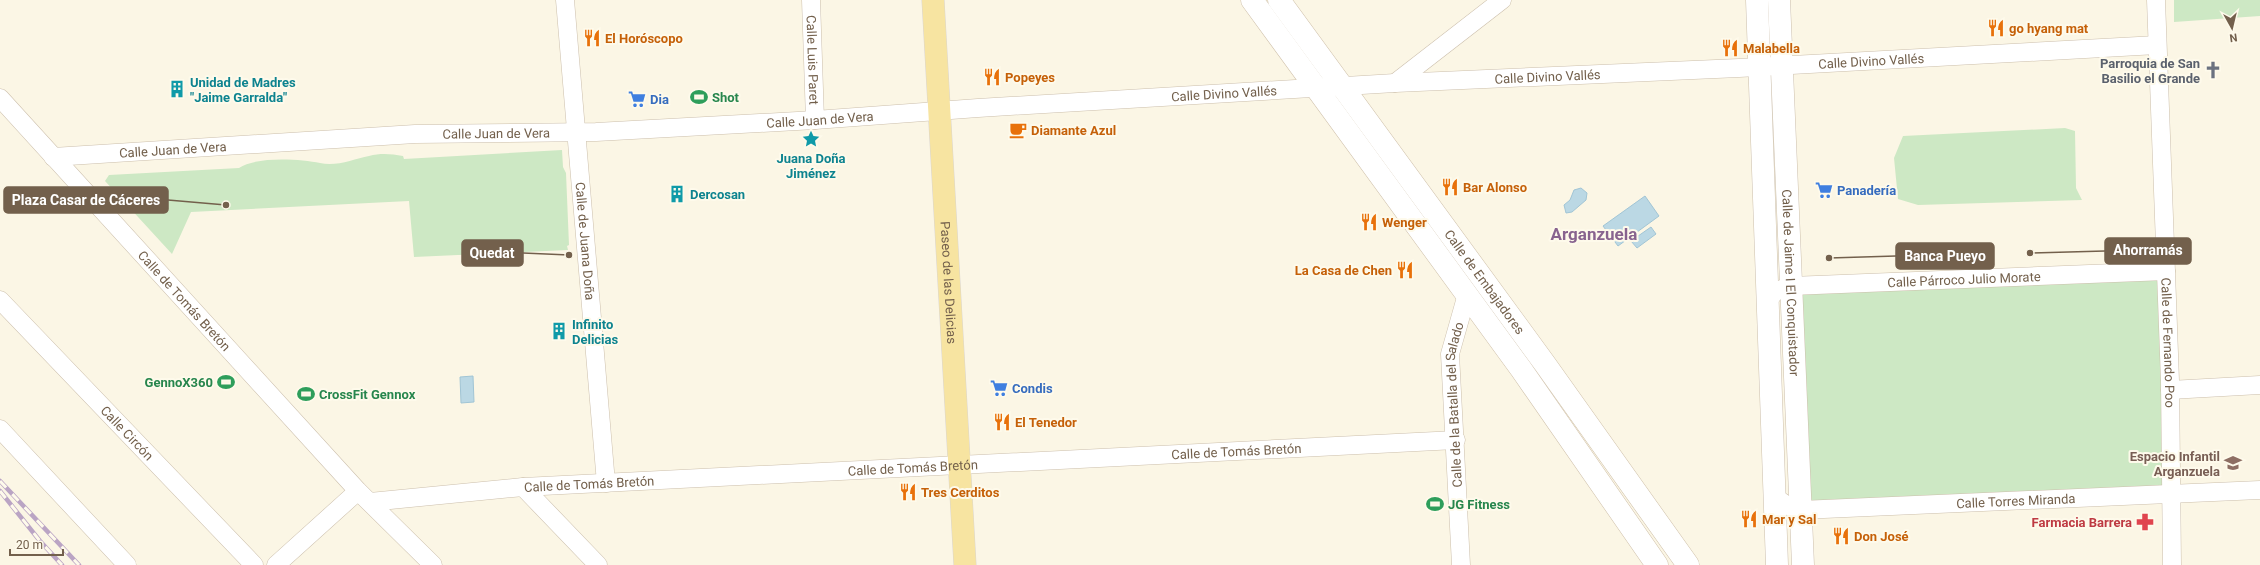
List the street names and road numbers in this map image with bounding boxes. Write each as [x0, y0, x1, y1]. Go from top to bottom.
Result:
street label: Calle Luis Paret [804, 15, 821, 105]
street label: Calle Divino Vallés [1818, 51, 1925, 72]
street label: Calle Divino Vallés [1494, 67, 1601, 87]
street label: Calle Divino Vallés [1171, 83, 1278, 104]
street label: Calle Juan de Vera [766, 109, 874, 131]
street label: Calle Juan de Vera [442, 126, 550, 142]
street label: Calle Juan de Vera [119, 139, 227, 161]
street label: Calle de Juana Doña [572, 181, 597, 301]
street label: Calle de Jaime I El Conquistador [1779, 189, 1802, 377]
street label: Paseo de las Delicias [938, 221, 959, 345]
street label: Calle de Embajadores [1441, 227, 1528, 337]
street label: Calle de Tomás Bretón [135, 248, 234, 354]
street label: Calle Párroco Julio Morate [1887, 269, 2041, 290]
street label: Calle de Fernando Poo [2158, 277, 2177, 408]
street label: Calle de la Batalla del Salado [1443, 320, 1467, 488]
street label: Calle Circón [98, 403, 156, 463]
street label: Calle de Tomás Bretón [1171, 441, 1302, 462]
street label: Calle de Tomás Bretón [847, 457, 978, 479]
street label: Calle de Tomás Bretón [524, 473, 655, 495]
street label: Calle Torres Miranda [1956, 491, 2076, 511]

